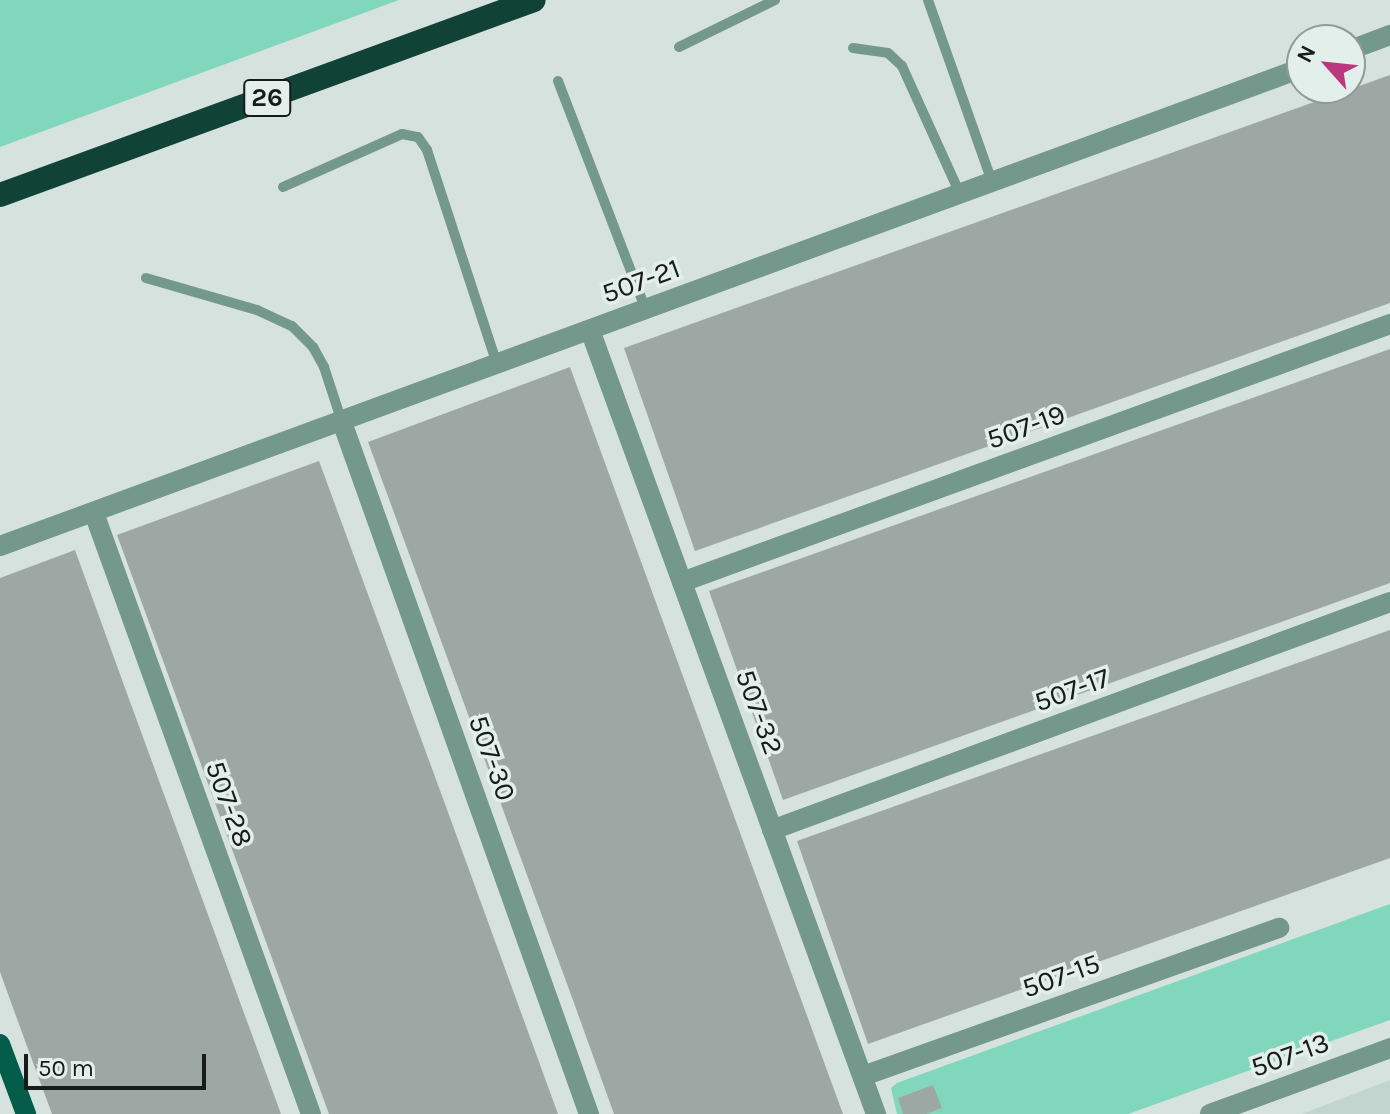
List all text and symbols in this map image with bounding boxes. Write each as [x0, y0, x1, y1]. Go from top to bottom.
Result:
north arrow [1286, 24, 1366, 104]
text: N [1291, 41, 1322, 67]
road number: 26 [243, 76, 291, 120]
street label: 507-21 [597, 251, 685, 311]
street label: 507-19 [982, 397, 1070, 457]
street label: 507-17 [1030, 661, 1114, 719]
street label: 507-32 [728, 665, 790, 759]
street label: 507-30 [461, 711, 523, 805]
street label: 507-28 [198, 757, 260, 851]
street label: 507-15 [1017, 946, 1105, 1006]
street label: 507-13 [1246, 1025, 1334, 1085]
scale bar [28, 1038, 210, 1088]
text: 50 m [38, 1054, 94, 1082]

